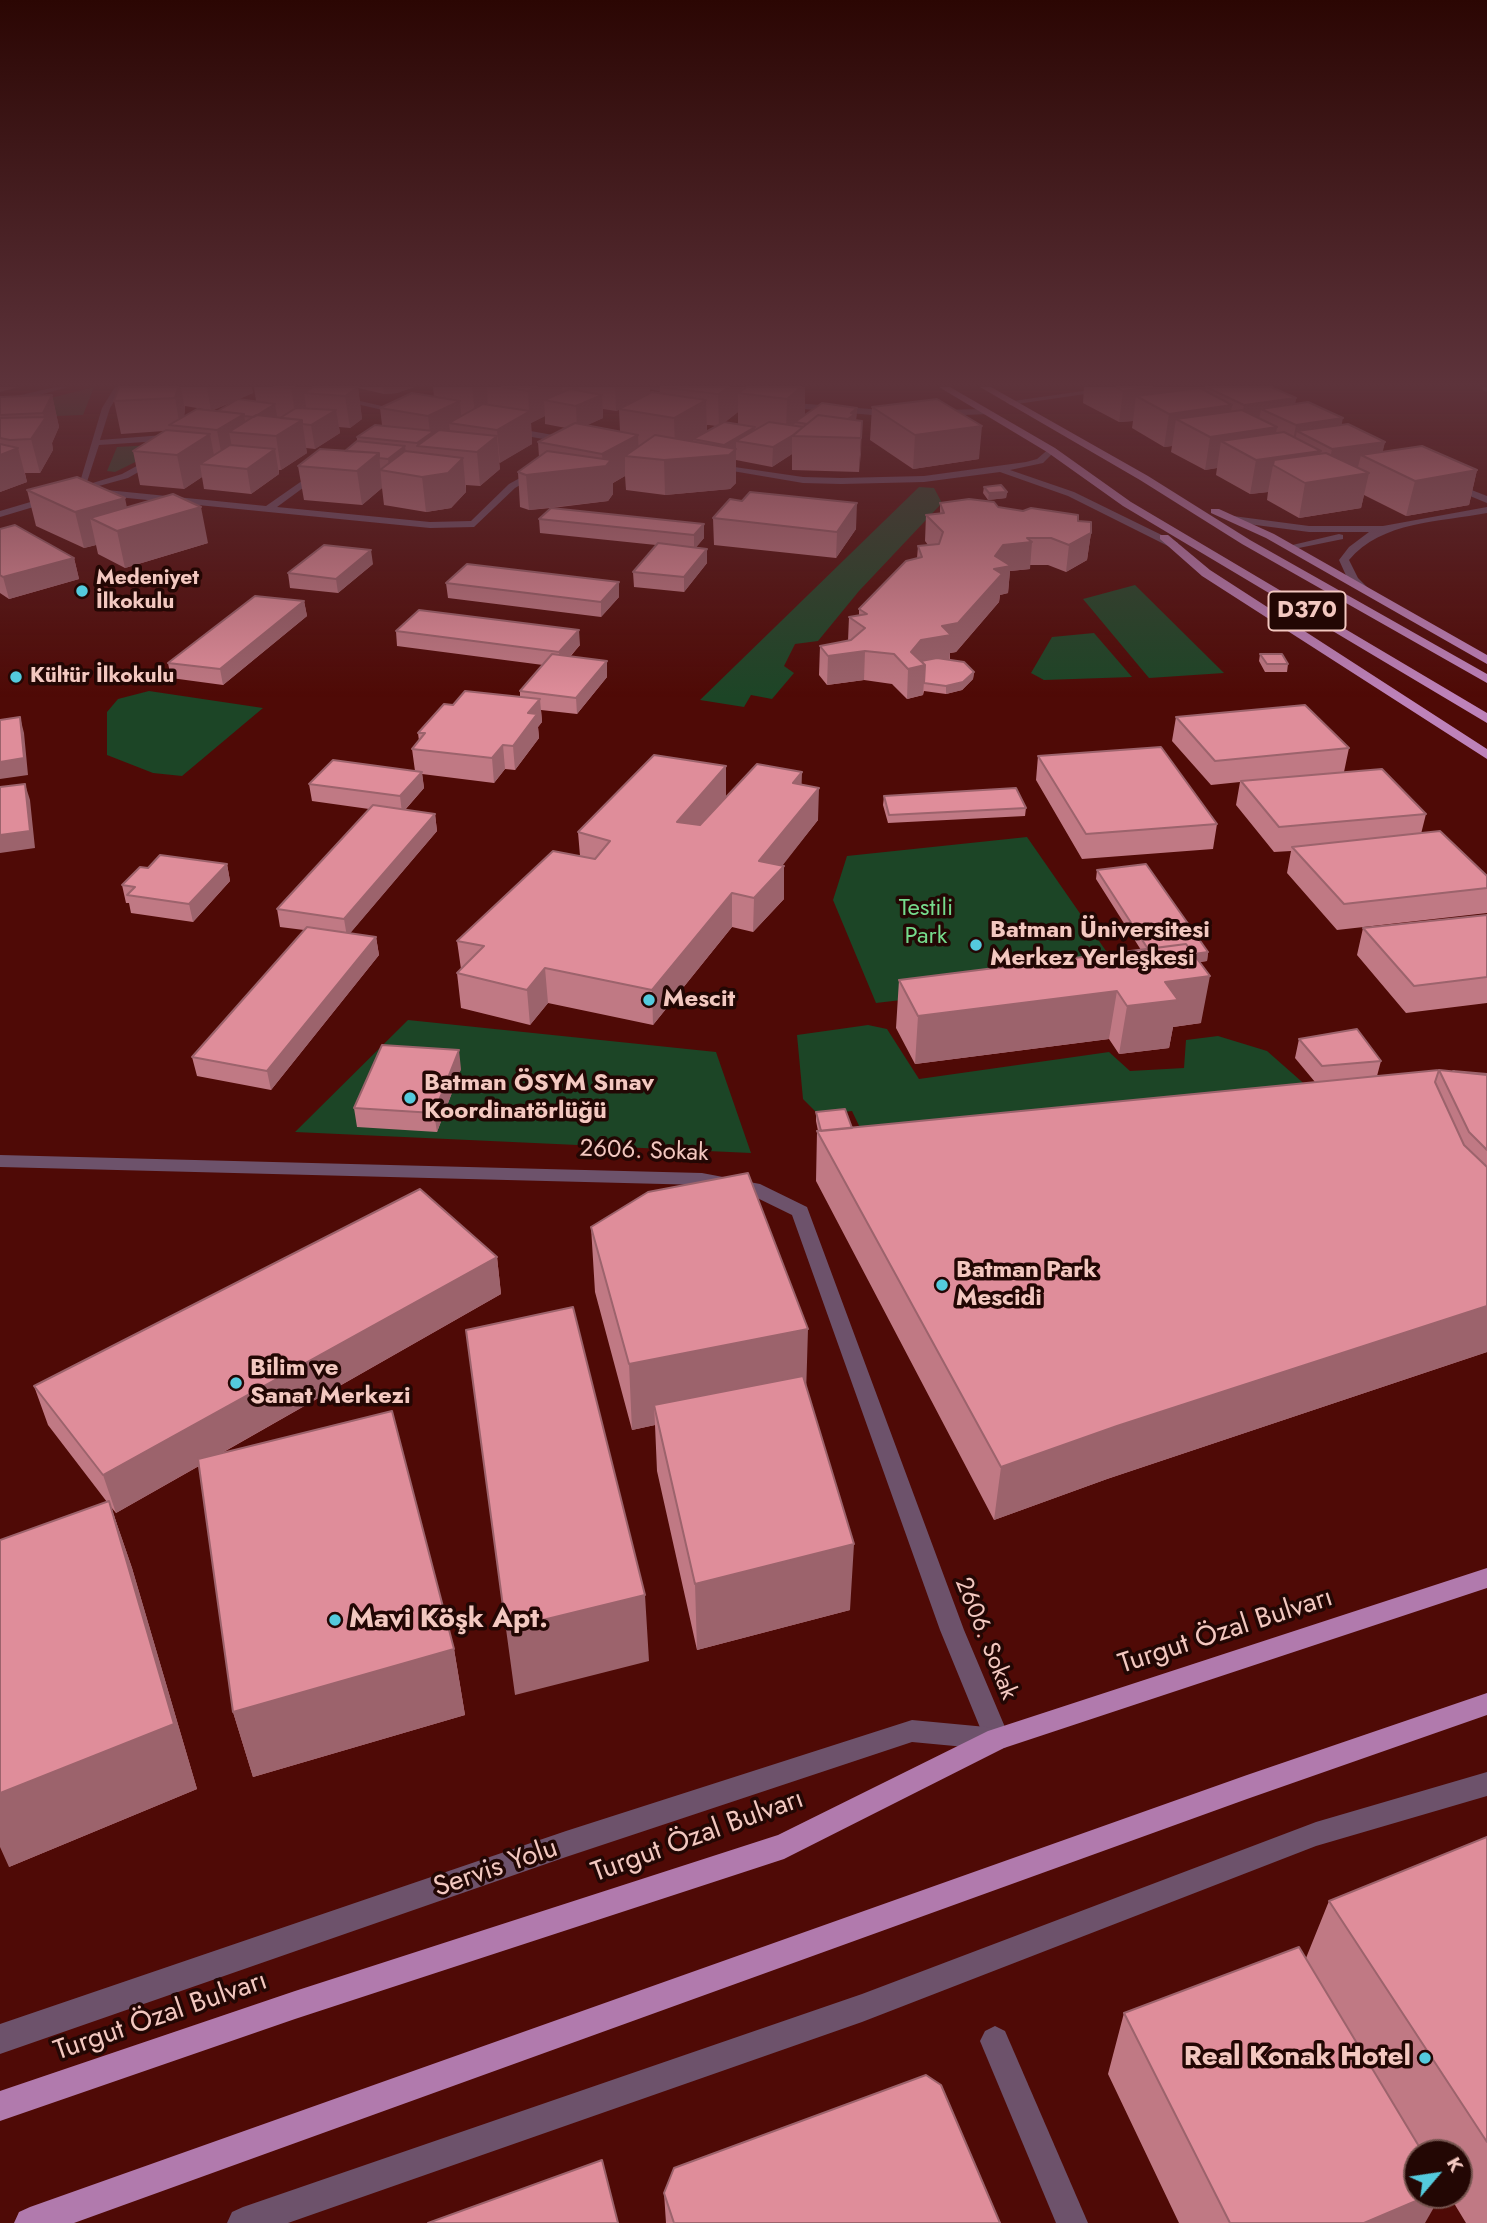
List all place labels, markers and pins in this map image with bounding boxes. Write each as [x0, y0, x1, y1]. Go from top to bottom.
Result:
place label: Medeniyet İlkokulu [96, 566, 199, 616]
marker: Medeniyet İlkokulu [74, 583, 90, 599]
place label: Kültür İlkokulu [30, 664, 174, 690]
marker: Kültür İlkokulu [8, 669, 24, 685]
place label: Batman Üniversitesi Merkez Yerleşkesi [990, 917, 1210, 973]
marker: Batman Üniversitesi Merkez Yerleşkesi [968, 937, 984, 953]
place label: Mescit [663, 986, 735, 1014]
marker: Mescit [641, 992, 657, 1008]
place label: Batman ÖSYM Sınav Koordinatörlüğü [424, 1070, 654, 1126]
marker: Batman ÖSYM Sınav Koordinatörlüğü [402, 1090, 418, 1106]
place label: Batman Park Mescidi [956, 1257, 1097, 1313]
marker: Batman Park Mescidi [934, 1277, 950, 1293]
place label: Bilim ve Sanat Merkezi [250, 1355, 411, 1411]
marker: Bilim ve Sanat Merkezi [228, 1375, 244, 1391]
place label: Mavi Köşk Apt. [349, 1603, 548, 1637]
marker: Mavi Köşk Apt. [327, 1612, 343, 1628]
place label: Real Konak Hotel [1184, 2041, 1411, 2075]
marker: Real Konak Hotel [1417, 2050, 1433, 2066]

